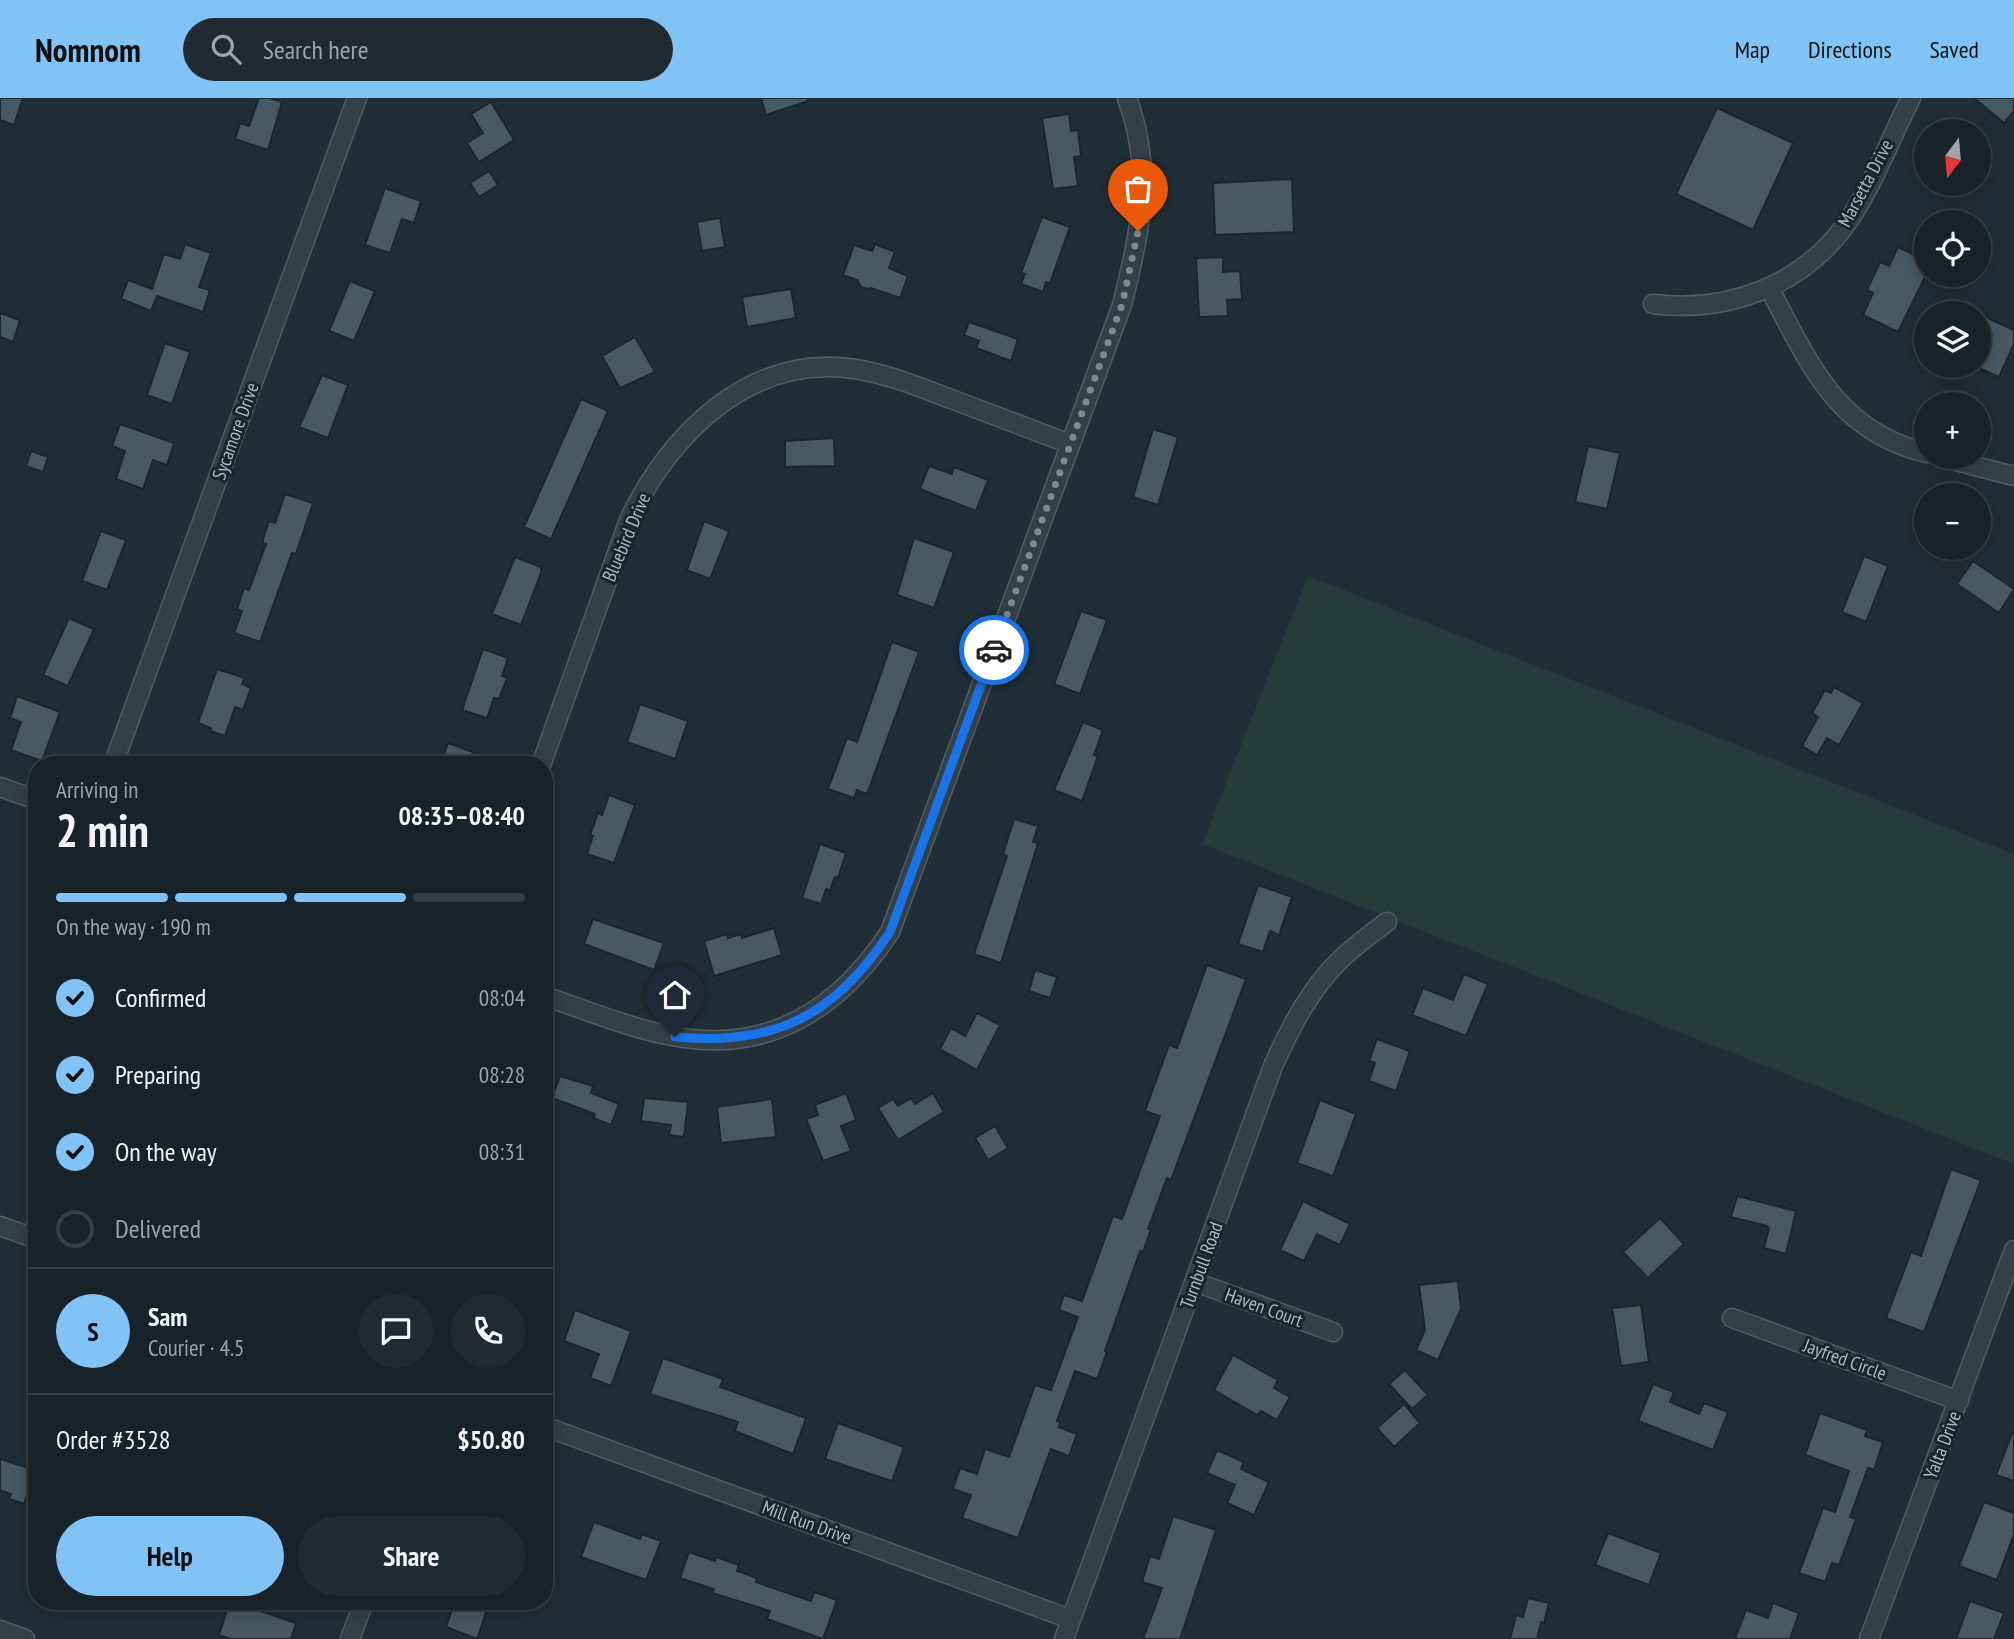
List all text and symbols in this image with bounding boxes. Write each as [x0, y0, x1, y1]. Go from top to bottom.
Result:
search box [183, 18, 673, 81]
text: Nomnom [35, 28, 141, 71]
icon: search [207, 30, 245, 68]
text: Search here [263, 33, 368, 66]
text: Map [1735, 34, 1770, 65]
text: Directions [1808, 34, 1892, 65]
text: Saved [1930, 34, 1979, 65]
north arrow [1914, 119, 1992, 196]
map controls [1914, 119, 1991, 560]
street label: Marsetta Drive [1832, 135, 1898, 231]
pin [1108, 159, 1168, 231]
icon: bag [1119, 170, 1157, 208]
button: locate [1914, 210, 1991, 287]
button: layers [1914, 301, 1991, 378]
street label: Sycamore Drive [206, 379, 264, 483]
button: + [1914, 392, 1991, 469]
button: − [1914, 483, 1991, 560]
street label: Bluebird Drive [597, 489, 655, 585]
courier [959, 615, 1029, 685]
icon: car [975, 631, 1013, 669]
text: Arriving in [56, 775, 138, 804]
text: 08:35–08:40 [398, 799, 525, 832]
text: 2 min [56, 800, 149, 860]
text: On the way · 190 m [56, 912, 211, 941]
pin [645, 965, 705, 1037]
icon: home [656, 976, 694, 1014]
icon: check [56, 979, 94, 1017]
text: Confirmed [115, 981, 206, 1014]
text: 08:04 [479, 983, 525, 1012]
icon: check [56, 1056, 94, 1094]
text: Preparing [115, 1058, 201, 1091]
text: 08:28 [479, 1060, 525, 1089]
icon: check [56, 1133, 94, 1171]
text: On the way [115, 1135, 217, 1168]
text: 08:31 [479, 1137, 525, 1166]
text: Delivered [115, 1212, 201, 1245]
street label: Turnbull Road [1174, 1218, 1228, 1312]
street label: Haven Court [1222, 1282, 1307, 1332]
button: chat [359, 1294, 433, 1368]
button: phone [451, 1294, 525, 1368]
text: Sam [148, 1300, 187, 1333]
text: S [87, 1315, 99, 1348]
text: Courier · 4.5 [148, 1333, 244, 1362]
street label: Jayfred Circle [1799, 1333, 1890, 1385]
street label: Yalta Drive [1918, 1407, 1966, 1482]
text: Order #3528 [56, 1423, 171, 1456]
text: $50.80 [457, 1423, 525, 1456]
street label: Mill Run Drive [759, 1495, 855, 1549]
button: Help [56, 1516, 284, 1596]
button: Share [298, 1516, 525, 1596]

